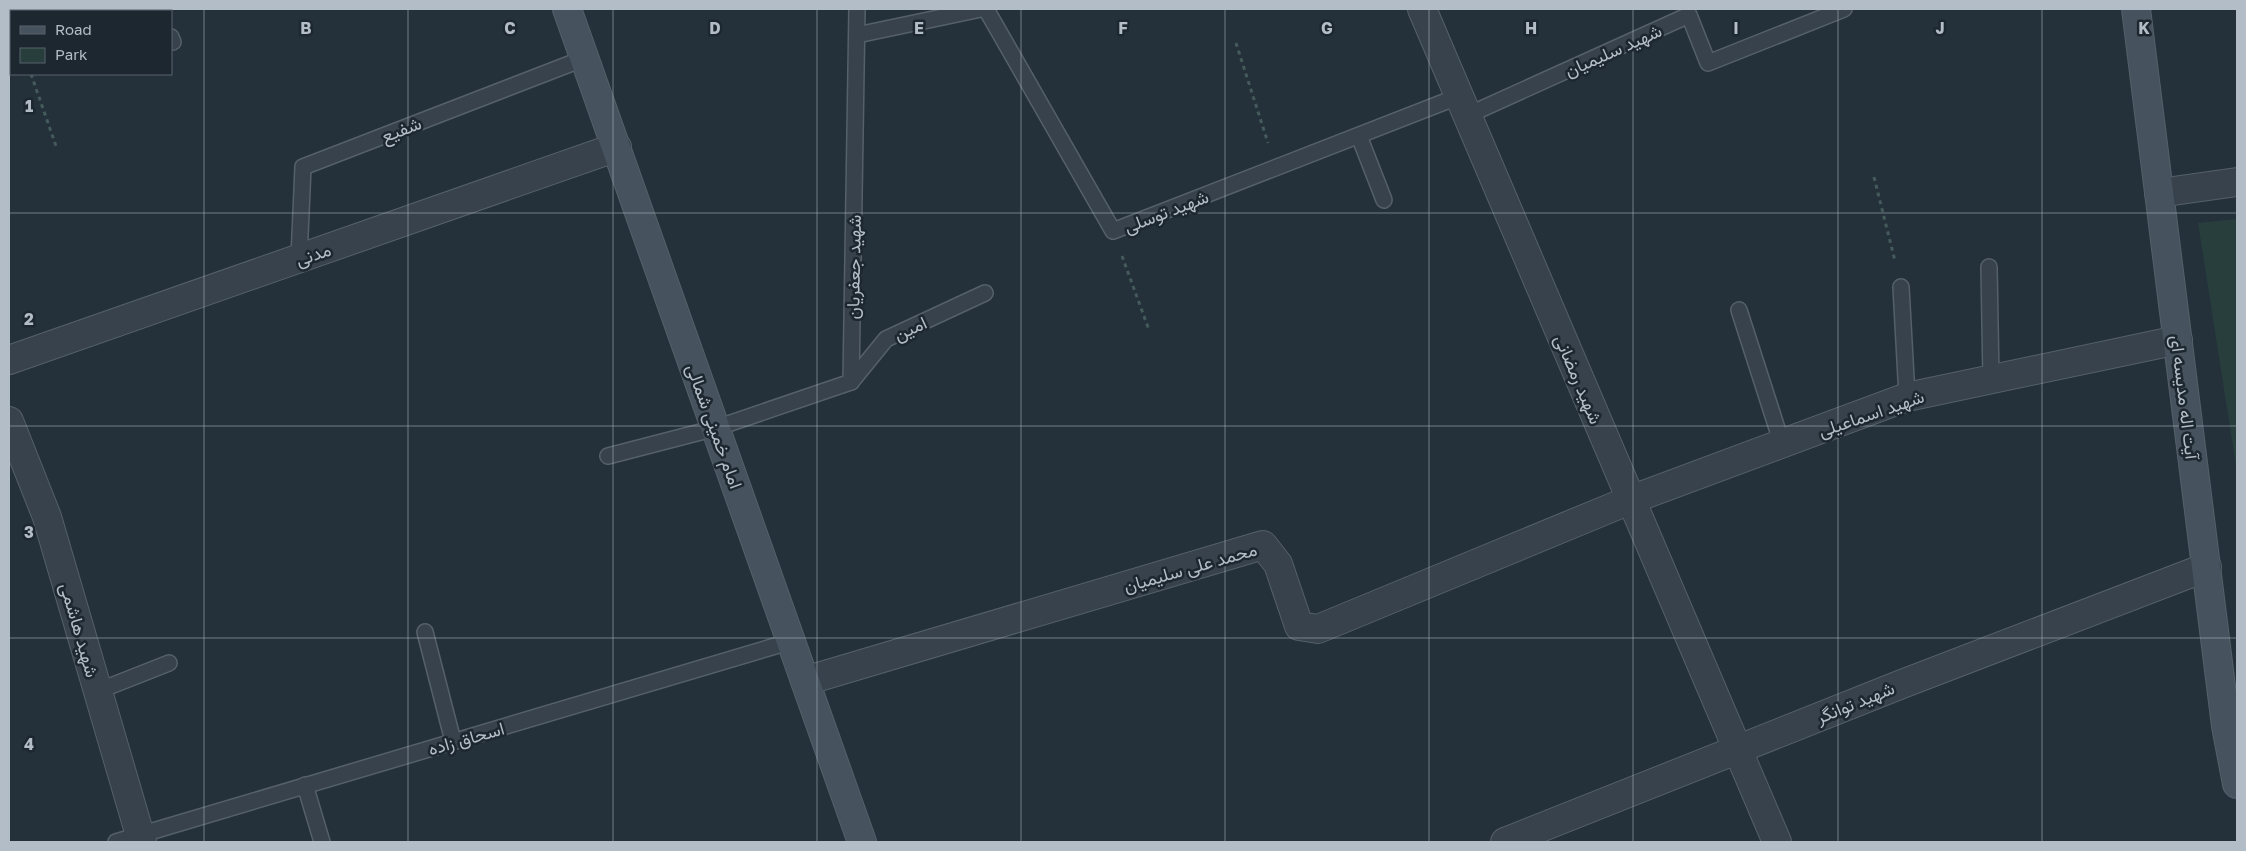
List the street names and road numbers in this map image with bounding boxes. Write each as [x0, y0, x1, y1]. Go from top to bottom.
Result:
street label: شهید سلیمیان [1561, 19, 1665, 82]
street label: شفیع [378, 111, 425, 149]
street label: شهید توسلی [1121, 185, 1212, 238]
street label: شهید جعفریان [841, 215, 866, 319]
street label: مدنی [292, 238, 334, 271]
street label: امین [890, 311, 930, 346]
street label: شهید رمضانی [1549, 331, 1608, 427]
street label: آیت اله مدیسه ای [2165, 334, 2204, 462]
street label: امام خمینی شمالی [680, 361, 748, 492]
street label: شهید اسماعیلی [1815, 385, 1927, 442]
street label: محمد علی سلیمیان [1121, 537, 1260, 598]
street label: شهید هاشمی [55, 580, 104, 680]
street label: شهید توانگر [1812, 676, 1898, 729]
street label: اسحاق زاده [425, 717, 507, 760]

